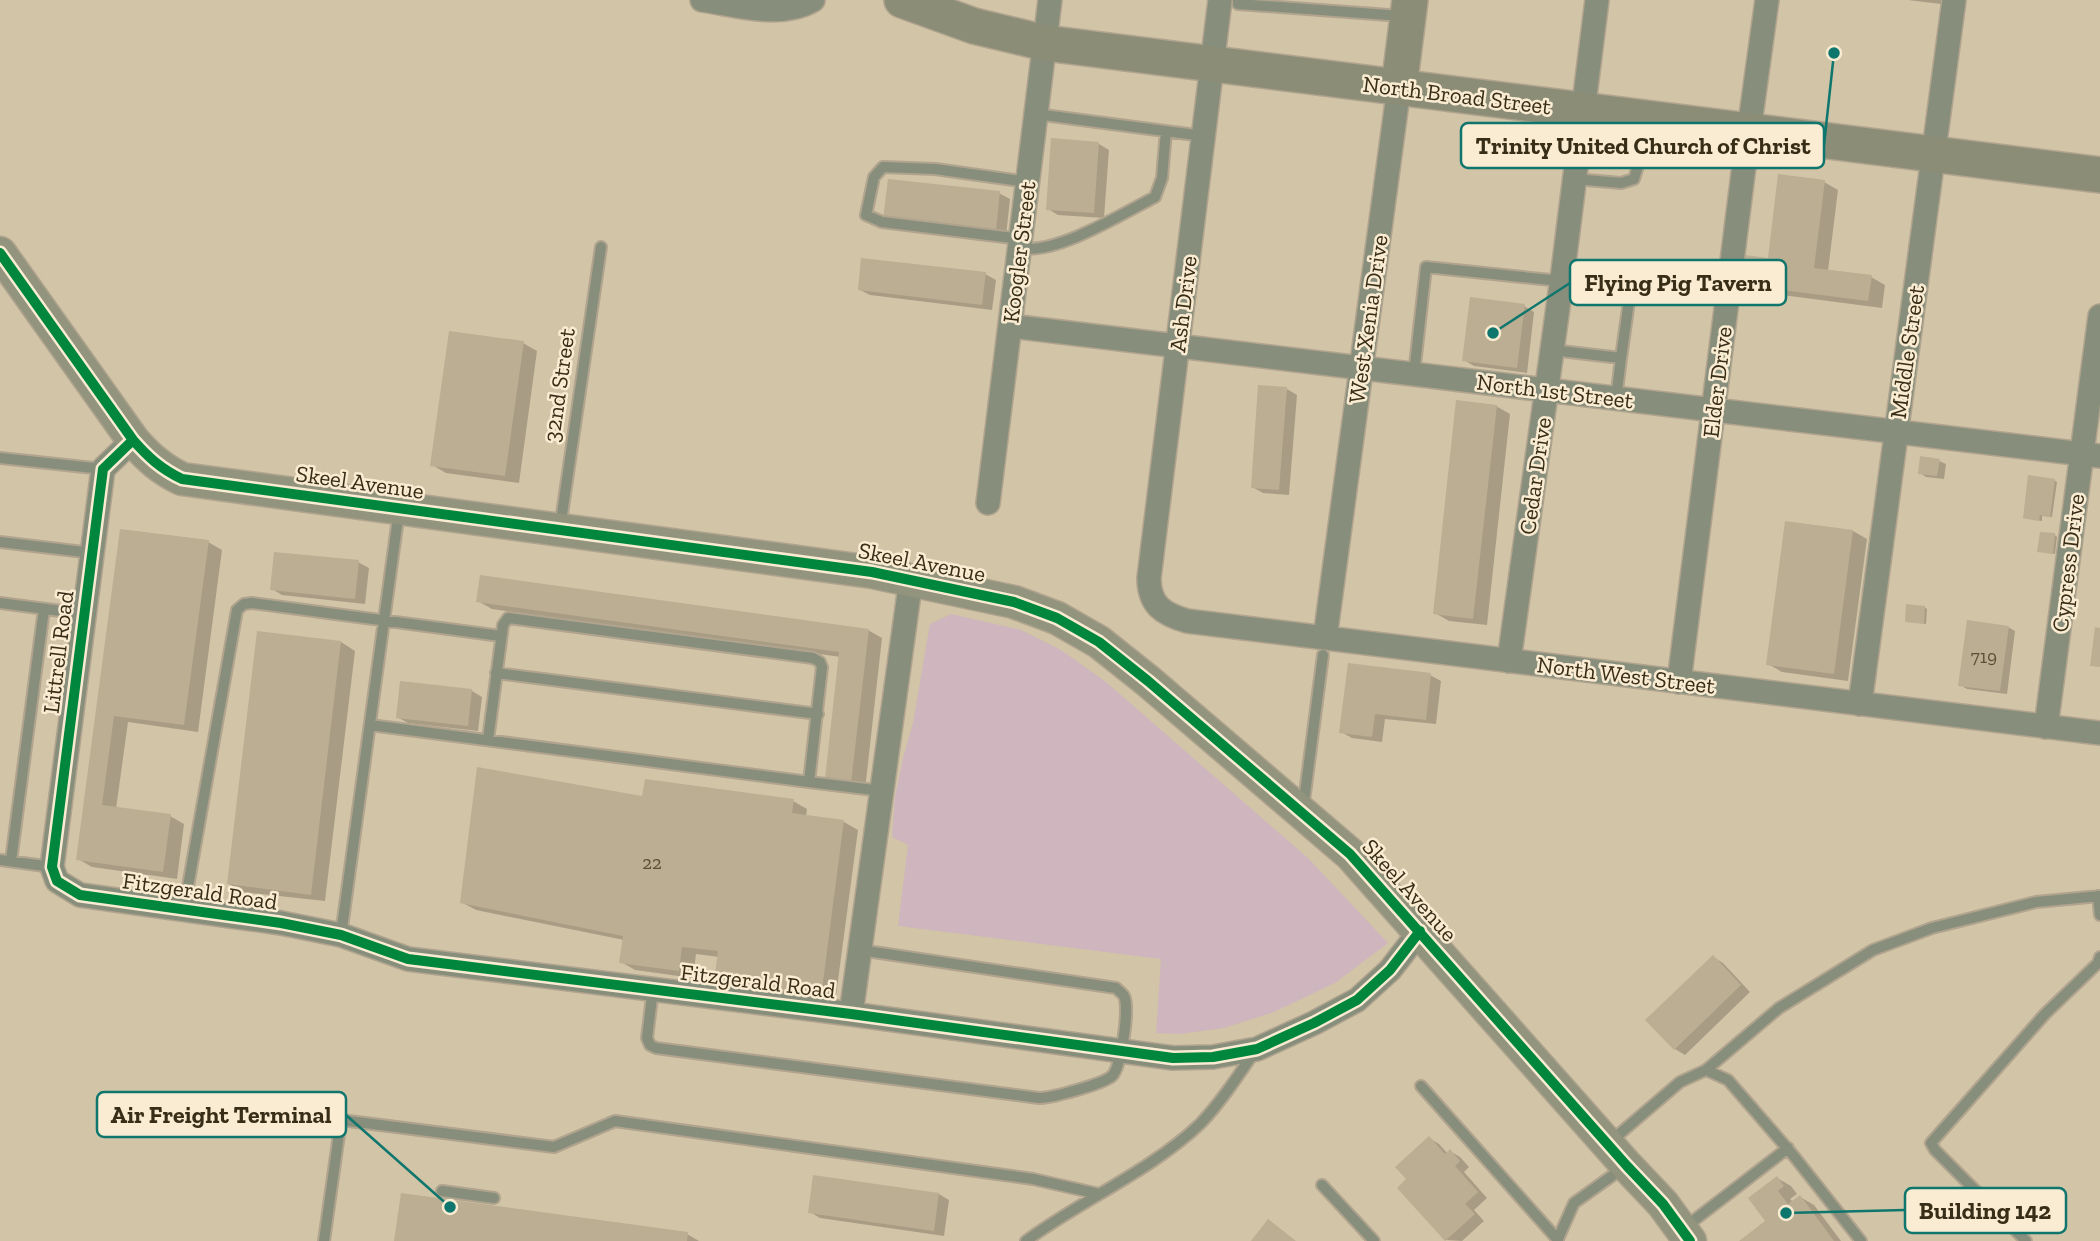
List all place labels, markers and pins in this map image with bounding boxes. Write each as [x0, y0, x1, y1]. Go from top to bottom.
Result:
callout: Trinity United Church of Christ [1461, 123, 1824, 168]
callout: Flying Pig Tavern [1570, 260, 1786, 305]
callout: Air Freight Terminal [97, 1092, 346, 1137]
callout: Building 142 [1905, 1188, 2066, 1233]

